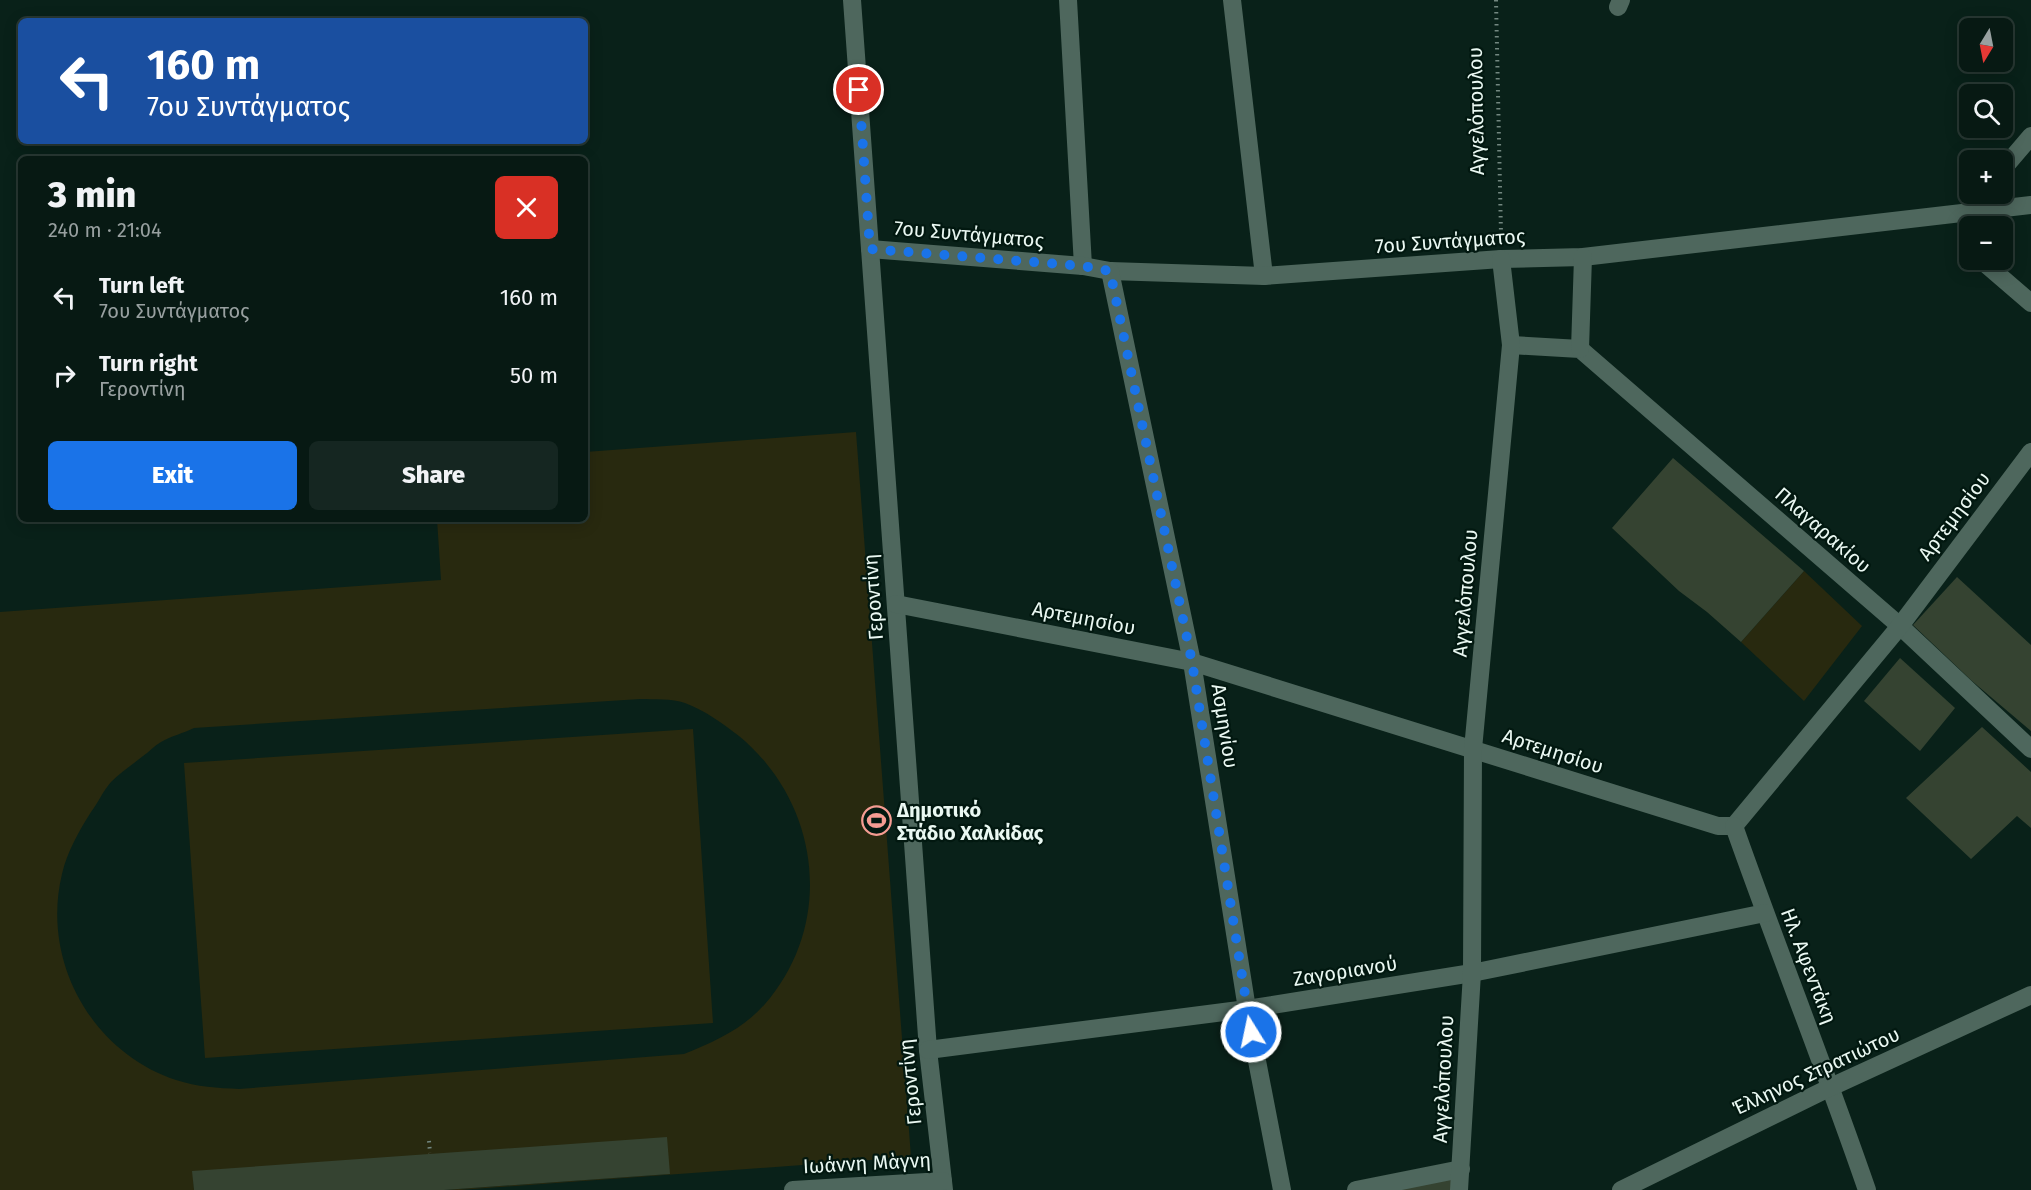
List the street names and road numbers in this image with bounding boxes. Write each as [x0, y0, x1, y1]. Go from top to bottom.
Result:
street label: Αγγελόπουλου [1463, 47, 1489, 175]
street label: 7ου Συντάγματος [893, 215, 1045, 253]
street label: 7ου Συντάγματος [1374, 224, 1526, 258]
street label: Αρτεμησίου [1913, 467, 1995, 565]
street label: Πλαγαρακίου [1770, 482, 1876, 578]
street label: Αγγελόπουλου [1447, 528, 1483, 658]
street label: Γεροντίνη [858, 553, 888, 641]
street label: Αρτεμησίου [1030, 596, 1138, 640]
street label: Ασμηνίου [1206, 682, 1244, 770]
street label: Αρτεμησίου [1500, 723, 1606, 779]
street label: Ηλ. Αφεντάκη [1776, 905, 1842, 1027]
street label: Ζαγοριανού [1291, 951, 1399, 991]
street label: Αγγελόπουλου [1428, 1014, 1458, 1144]
street label: Έλληνος Στρατιώτου [1729, 1022, 1903, 1120]
street label: Γεροντίνη [894, 1038, 926, 1126]
street label: Ιωάννη Μὰγνη [802, 1148, 932, 1178]

